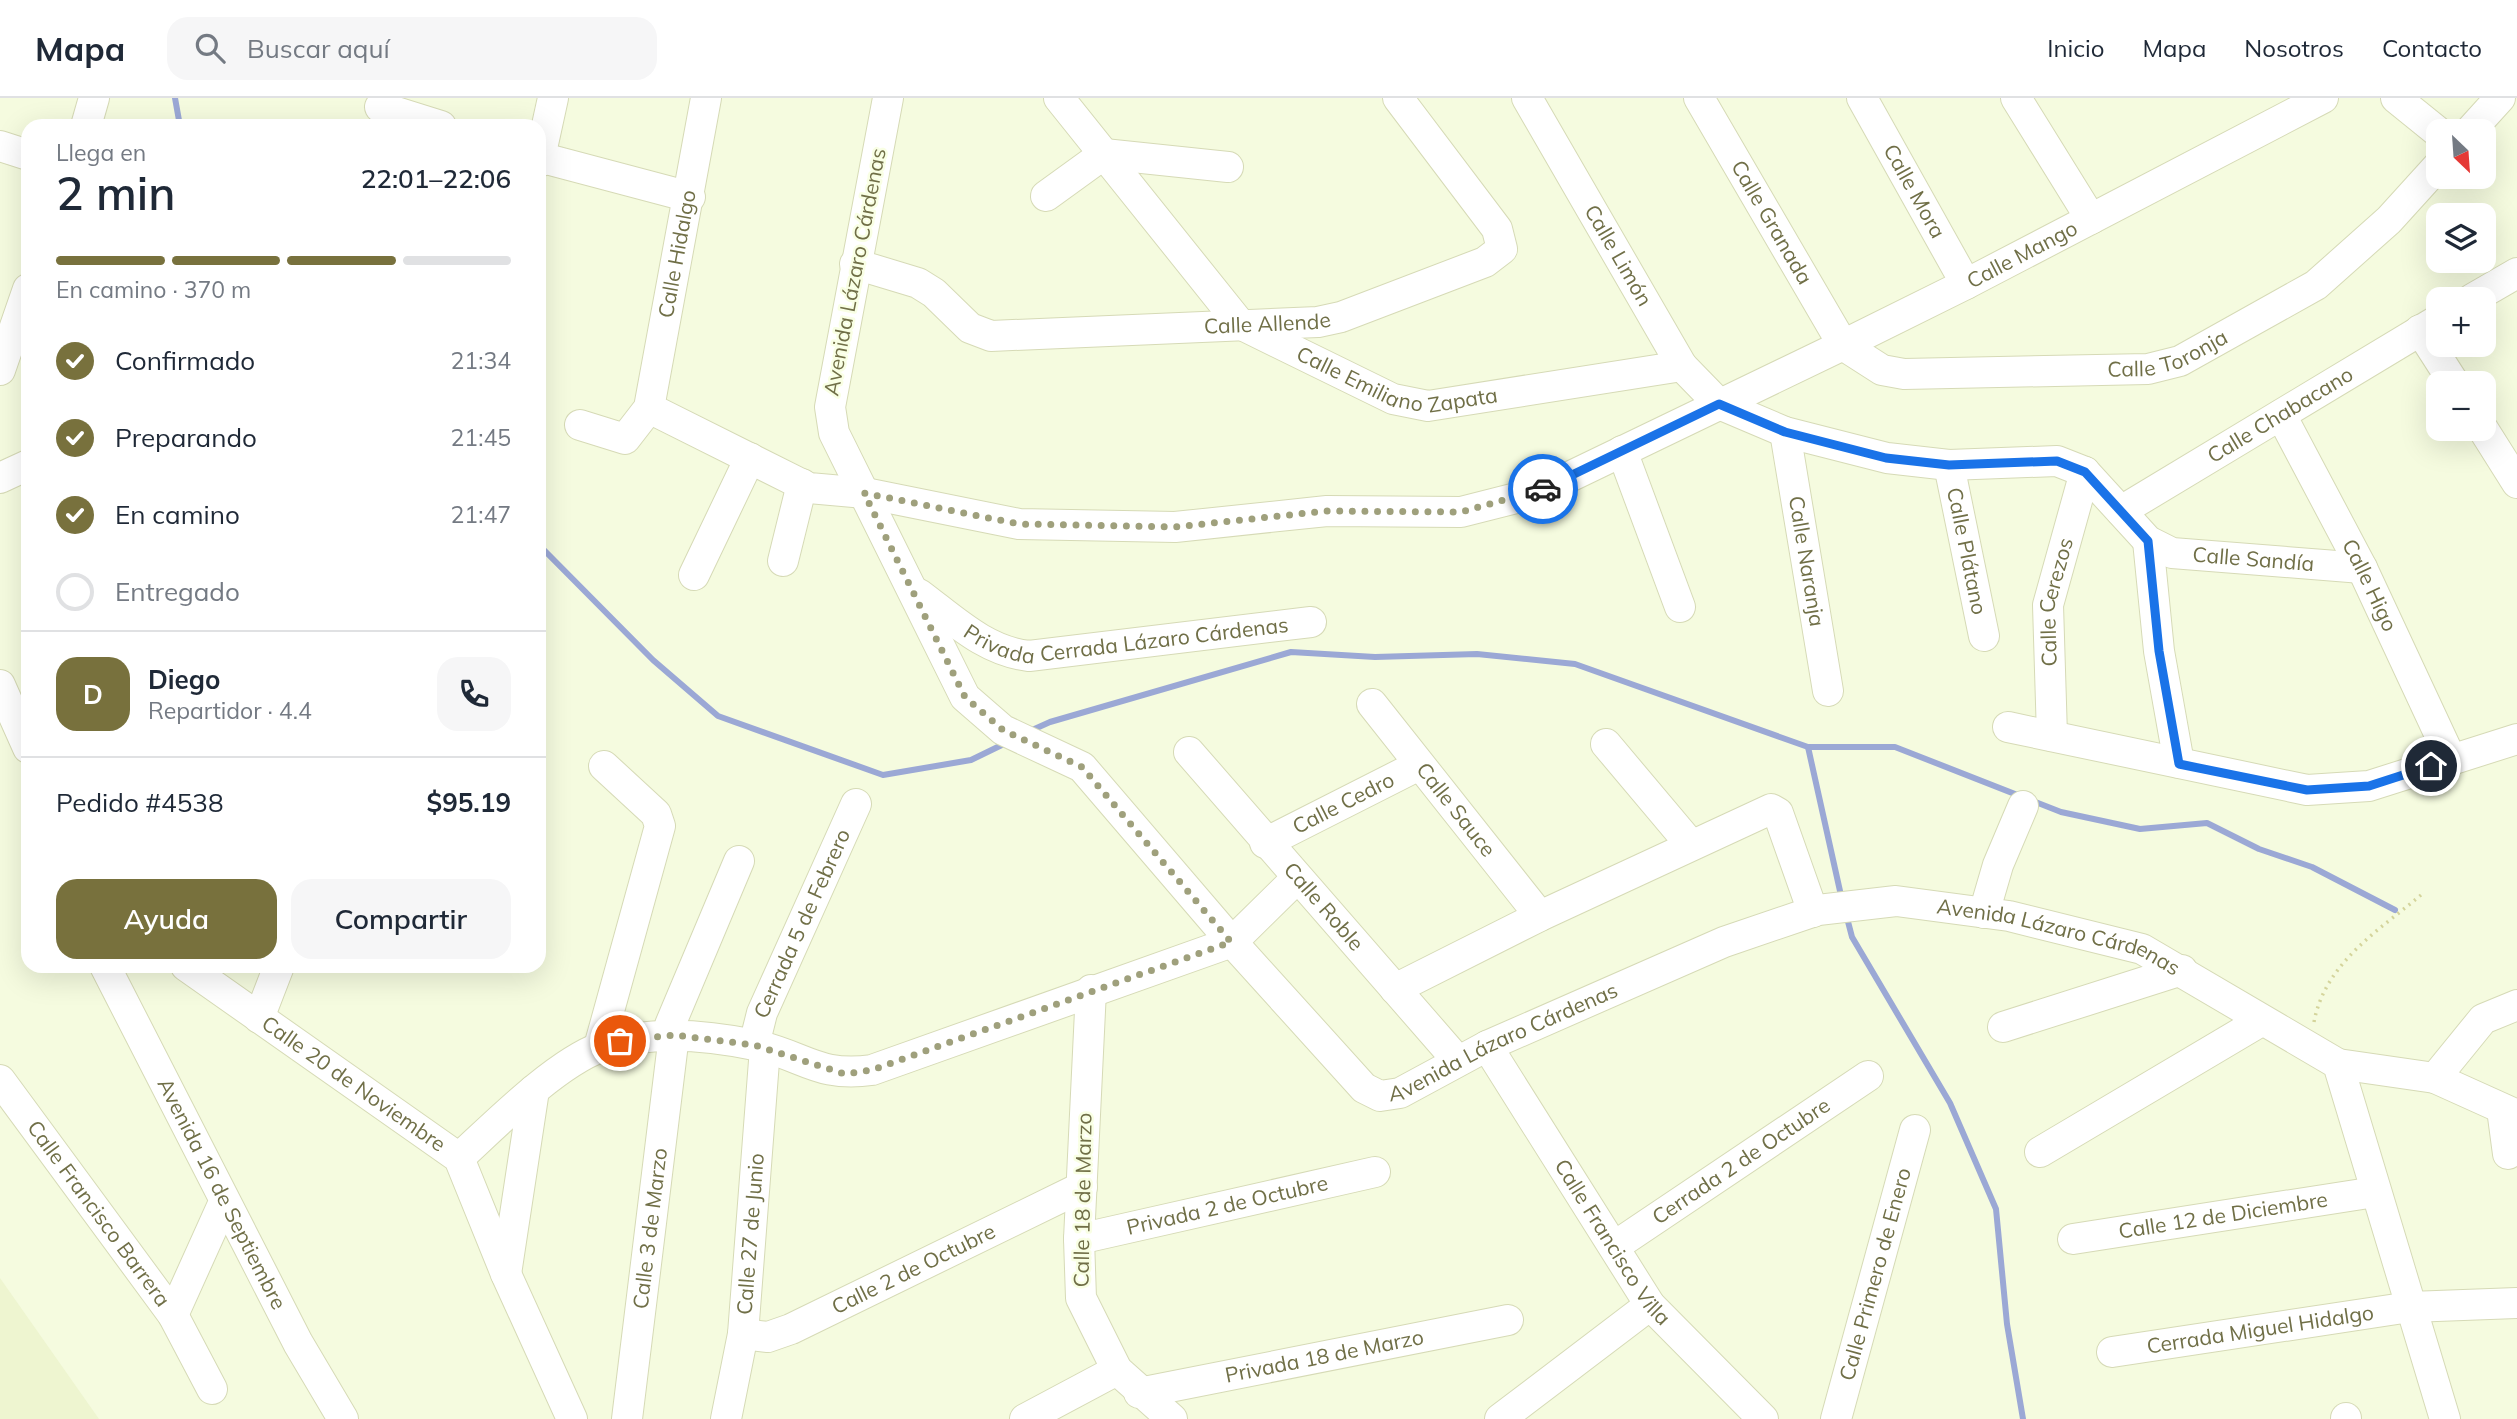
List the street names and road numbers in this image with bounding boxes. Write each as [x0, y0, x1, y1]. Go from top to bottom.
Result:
street label: Calle Mora [1878, 139, 1952, 243]
street label: Avenida Lázaro Cárdenas [817, 146, 891, 398]
street label: Calle Granada [1726, 155, 1819, 289]
street label: Calle Hidalgo [652, 188, 701, 320]
street label: Calle Limón [1579, 200, 1658, 310]
street label: Calle Mango [1962, 214, 2082, 293]
street label: Calle Allende [1203, 306, 1333, 339]
street label: Calle Toronja [2107, 323, 2232, 382]
street label: Calle Emiliano Zapata [1293, 340, 1499, 418]
street label: Calle Chabacano [2202, 360, 2357, 468]
street label: Calle Plátano [1942, 485, 1993, 617]
street label: Calle Naranja [1784, 494, 1831, 628]
street label: Calle Higo [2337, 534, 2404, 635]
street label: Calle Cerezos [2034, 535, 2078, 667]
street label: Calle Sandía [2192, 541, 2315, 576]
street label: Privada Cerrada Lázaro Cárdenas [964, 611, 1294, 637]
street label: Calle Sauce [1411, 757, 1502, 862]
street label: Calle Cedro [1288, 766, 1398, 839]
street label: Cerrada 5 de Febrero [747, 824, 855, 1022]
street label: Calle Roble [1279, 856, 1370, 956]
street label: Avenida Lázaro Cárdenas [1935, 893, 2185, 981]
street label: Avenida Lázaro Cárdenas [1387, 976, 1621, 1107]
street label: Calle 20 de Noviembre [257, 1010, 451, 1157]
street label: Avenida 16 de Septiembre [153, 1073, 293, 1313]
street label: Cerrada 2 de Octubre [1647, 1091, 1835, 1229]
street label: Calle 18 de Marzo [1067, 1112, 1097, 1288]
street label: Calle Francisco Barrera [22, 1115, 176, 1311]
street label: Calle 3 de Marzo [627, 1146, 672, 1310]
street label: Calle 27 de Junio [731, 1152, 769, 1316]
street label: Calle Francisco Villa [1549, 1154, 1677, 1330]
street label: Calle Primero de Enero [1833, 1165, 1916, 1383]
street label: Privada 2 de Octubre [1124, 1169, 1330, 1240]
street label: Calle 12 de Diciembre [2117, 1186, 2329, 1244]
street label: Calle 2 de Octubre [827, 1217, 999, 1319]
street label: Cerrada Miguel Hidalgo [2145, 1299, 2375, 1359]
street label: Privada 18 de Marzo [1223, 1323, 1426, 1388]

